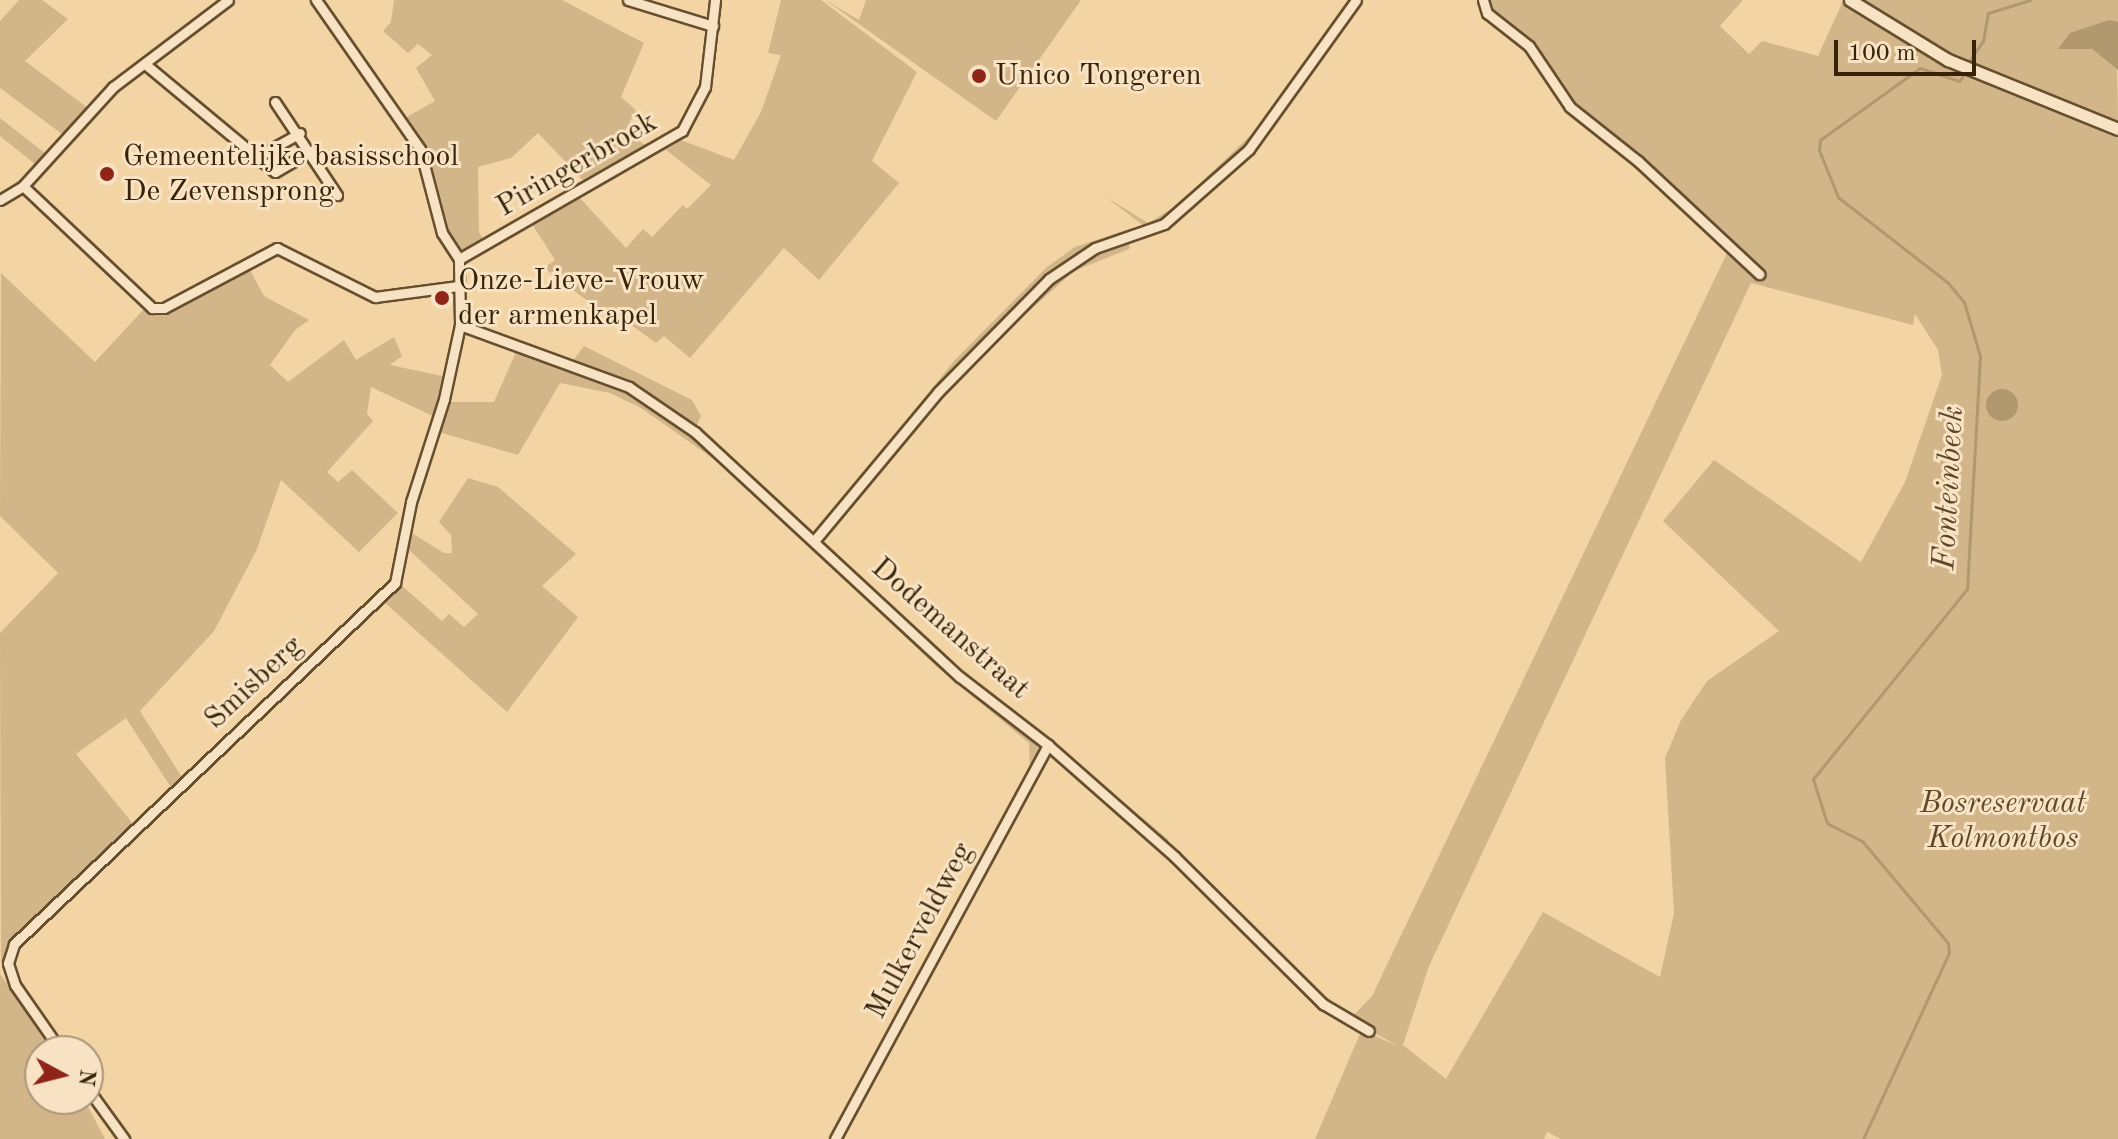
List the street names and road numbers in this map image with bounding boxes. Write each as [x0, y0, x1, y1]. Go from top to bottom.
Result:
street label: Piringerbroek [490, 105, 664, 225]
street label: Dodemanstraat [863, 550, 1037, 708]
street label: Smisberg [197, 629, 311, 737]
street label: Mulkerveldweg [858, 837, 982, 1025]

